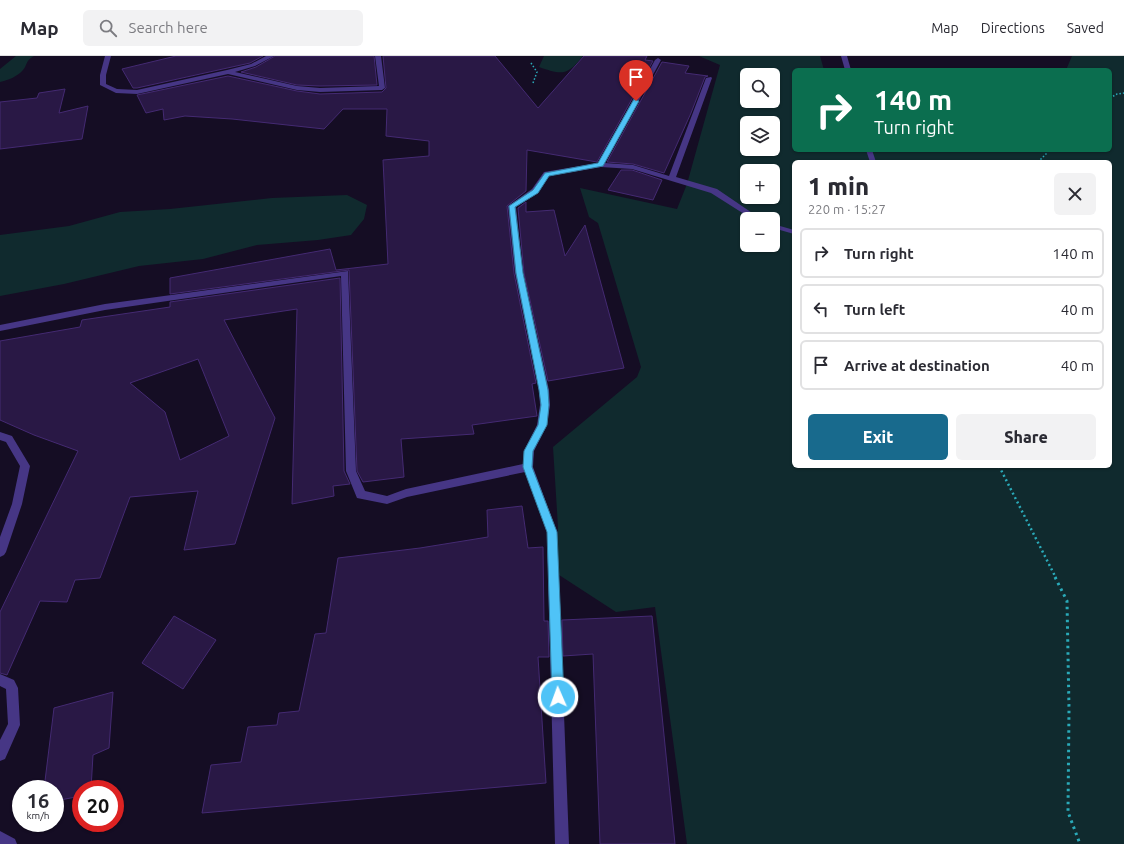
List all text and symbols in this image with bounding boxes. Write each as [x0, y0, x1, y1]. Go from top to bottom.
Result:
search box [83, 10, 363, 46]
text: Map [20, 17, 59, 39]
icon: search [97, 17, 119, 39]
text: Search here [129, 19, 208, 36]
text: Map [931, 20, 959, 36]
text: Directions [981, 20, 1045, 36]
text: Saved [1067, 20, 1104, 36]
pin [619, 60, 653, 101]
icon: arrive [625, 66, 647, 88]
map controls [740, 68, 780, 252]
button: search [740, 68, 780, 108]
icon: right [808, 84, 860, 136]
text: 140 m [874, 84, 952, 115]
button: layers [740, 116, 780, 156]
text: Turn right [874, 117, 954, 137]
button: + [740, 164, 780, 204]
text: 1 min [808, 173, 869, 200]
button: close [1054, 173, 1096, 215]
text: 220 m · 15:27 [808, 202, 886, 216]
button: − [740, 212, 780, 252]
icon: right [810, 242, 832, 264]
text: Turn right [844, 245, 914, 262]
text: 140 m [1052, 245, 1094, 262]
icon: left [810, 298, 832, 320]
text: Turn left [844, 301, 905, 318]
text: 40 m [1061, 301, 1094, 318]
icon: arrive [810, 354, 832, 376]
text: Arrive at destination [844, 357, 990, 374]
text: 40 m [1061, 357, 1094, 374]
button: Exit [808, 414, 948, 460]
button: Share [956, 414, 1096, 460]
position arrow [537, 676, 579, 718]
speed limit sign: 20 [72, 780, 124, 832]
text: 16 [27, 789, 49, 812]
text: km/h [26, 810, 50, 821]

